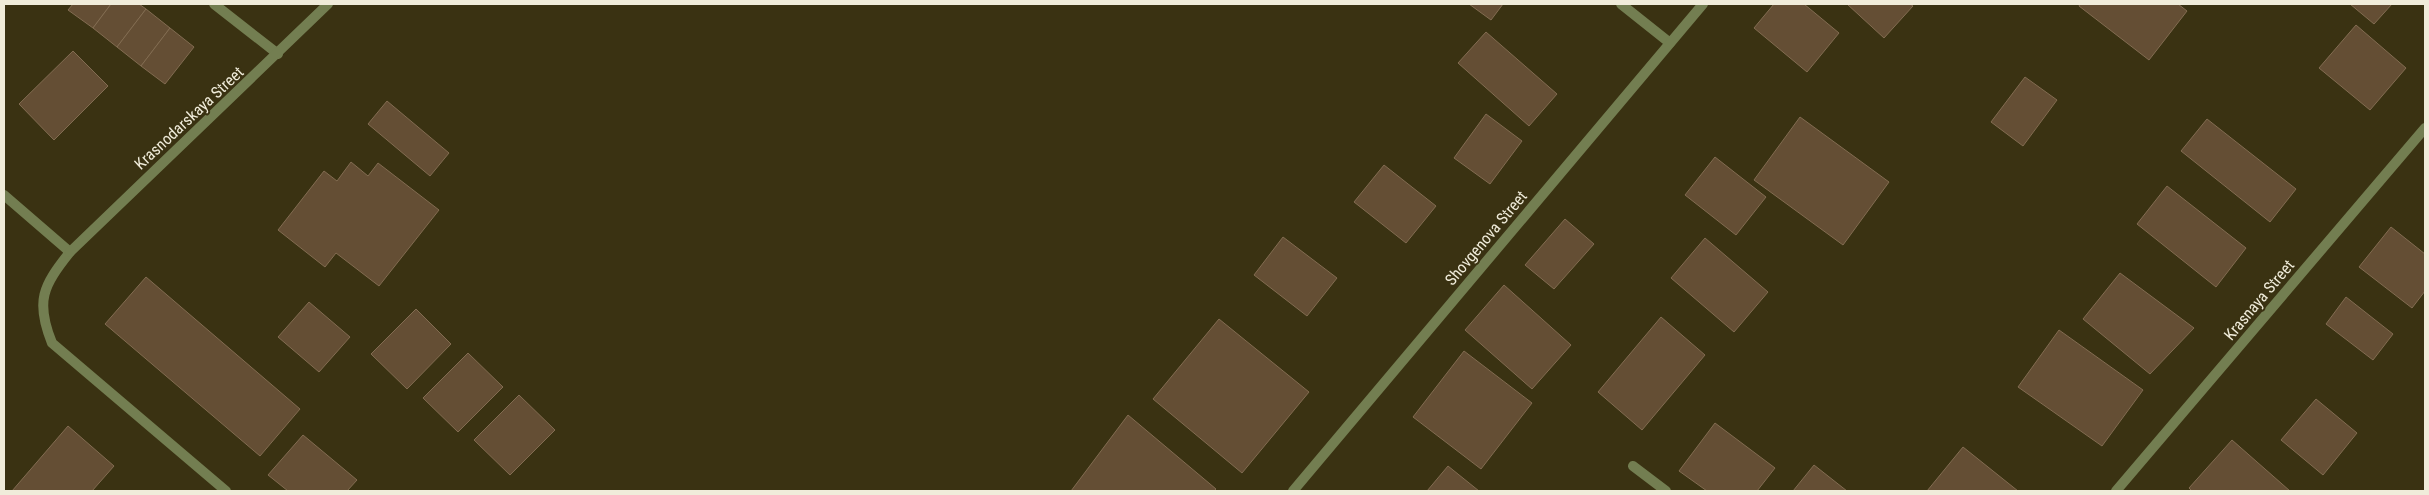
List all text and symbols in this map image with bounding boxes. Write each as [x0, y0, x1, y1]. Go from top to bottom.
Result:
street label: Krasnodarskaya Street [131, 62, 248, 173]
street label: Shovgenova Street [1441, 187, 1531, 289]
street label: Krasnaya Street [2220, 256, 2298, 344]

